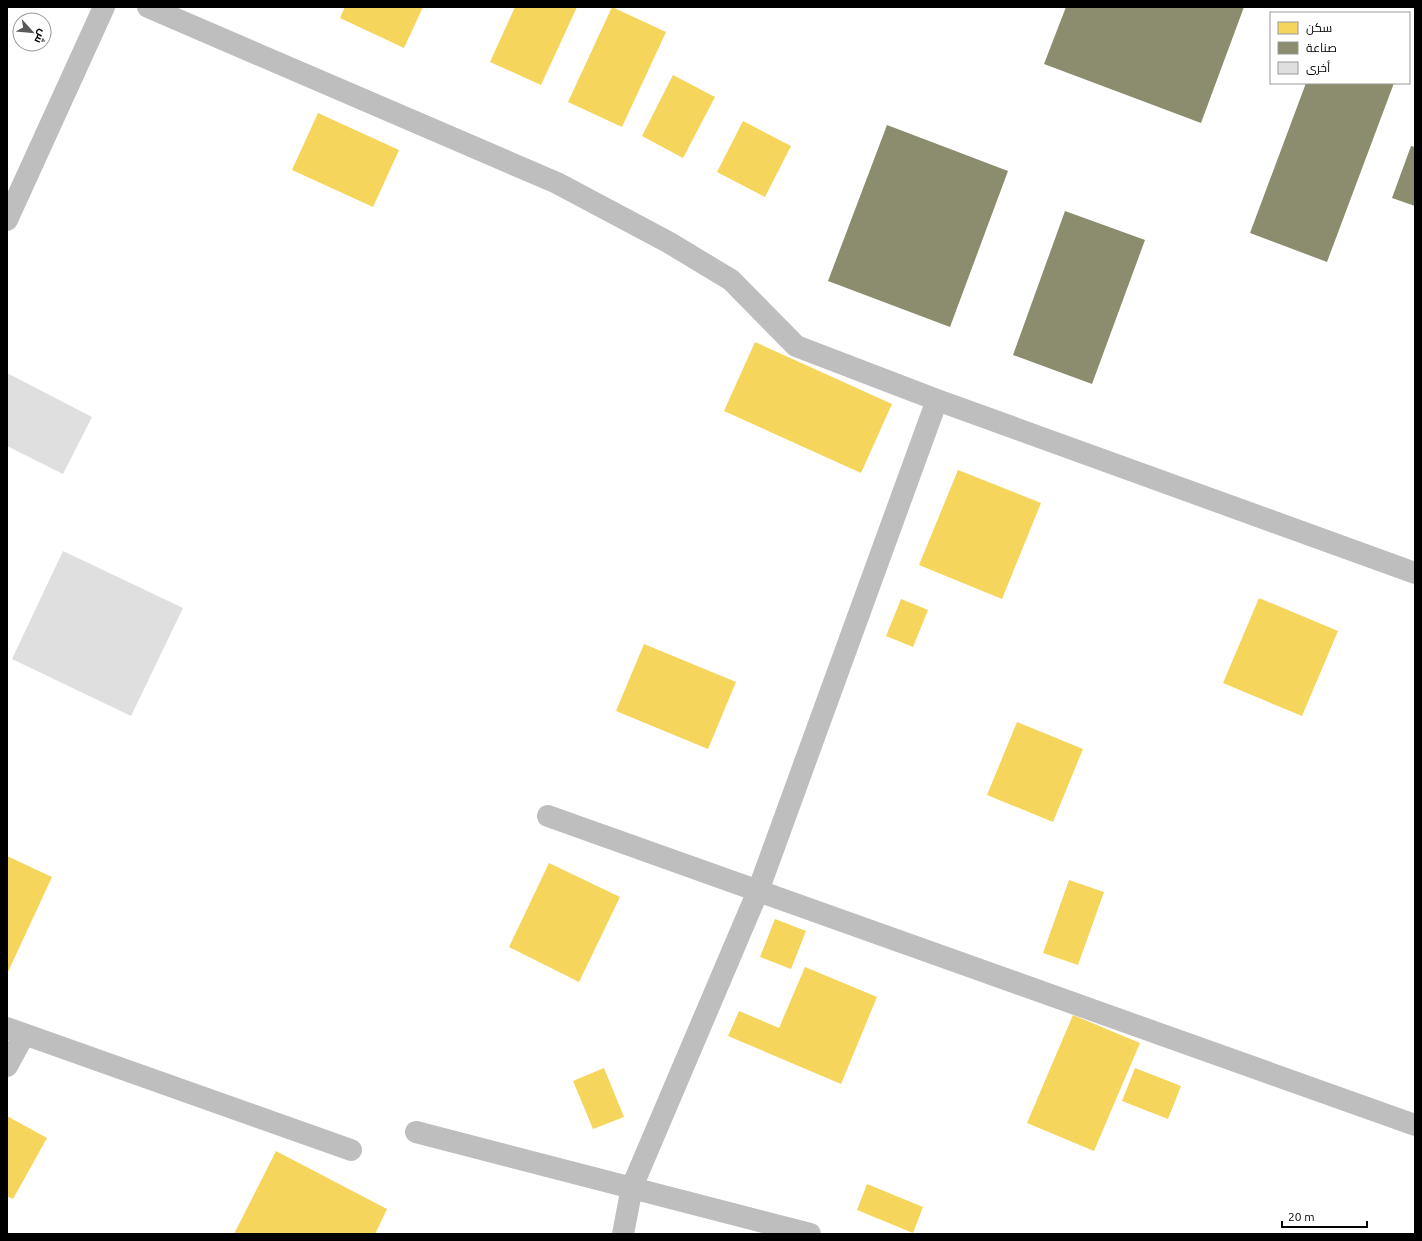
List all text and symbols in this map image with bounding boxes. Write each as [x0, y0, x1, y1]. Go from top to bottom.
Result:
north arrow [12, 12, 52, 52]
legend [1270, 12, 1410, 84]
text: سكن [1306, 21, 1332, 35]
text: ش [31, 27, 49, 46]
text: صناعة [1306, 41, 1337, 54]
text: أخرى [1306, 60, 1330, 75]
scale bar [1282, 1203, 1367, 1229]
text: 20 m [1288, 1210, 1315, 1223]

